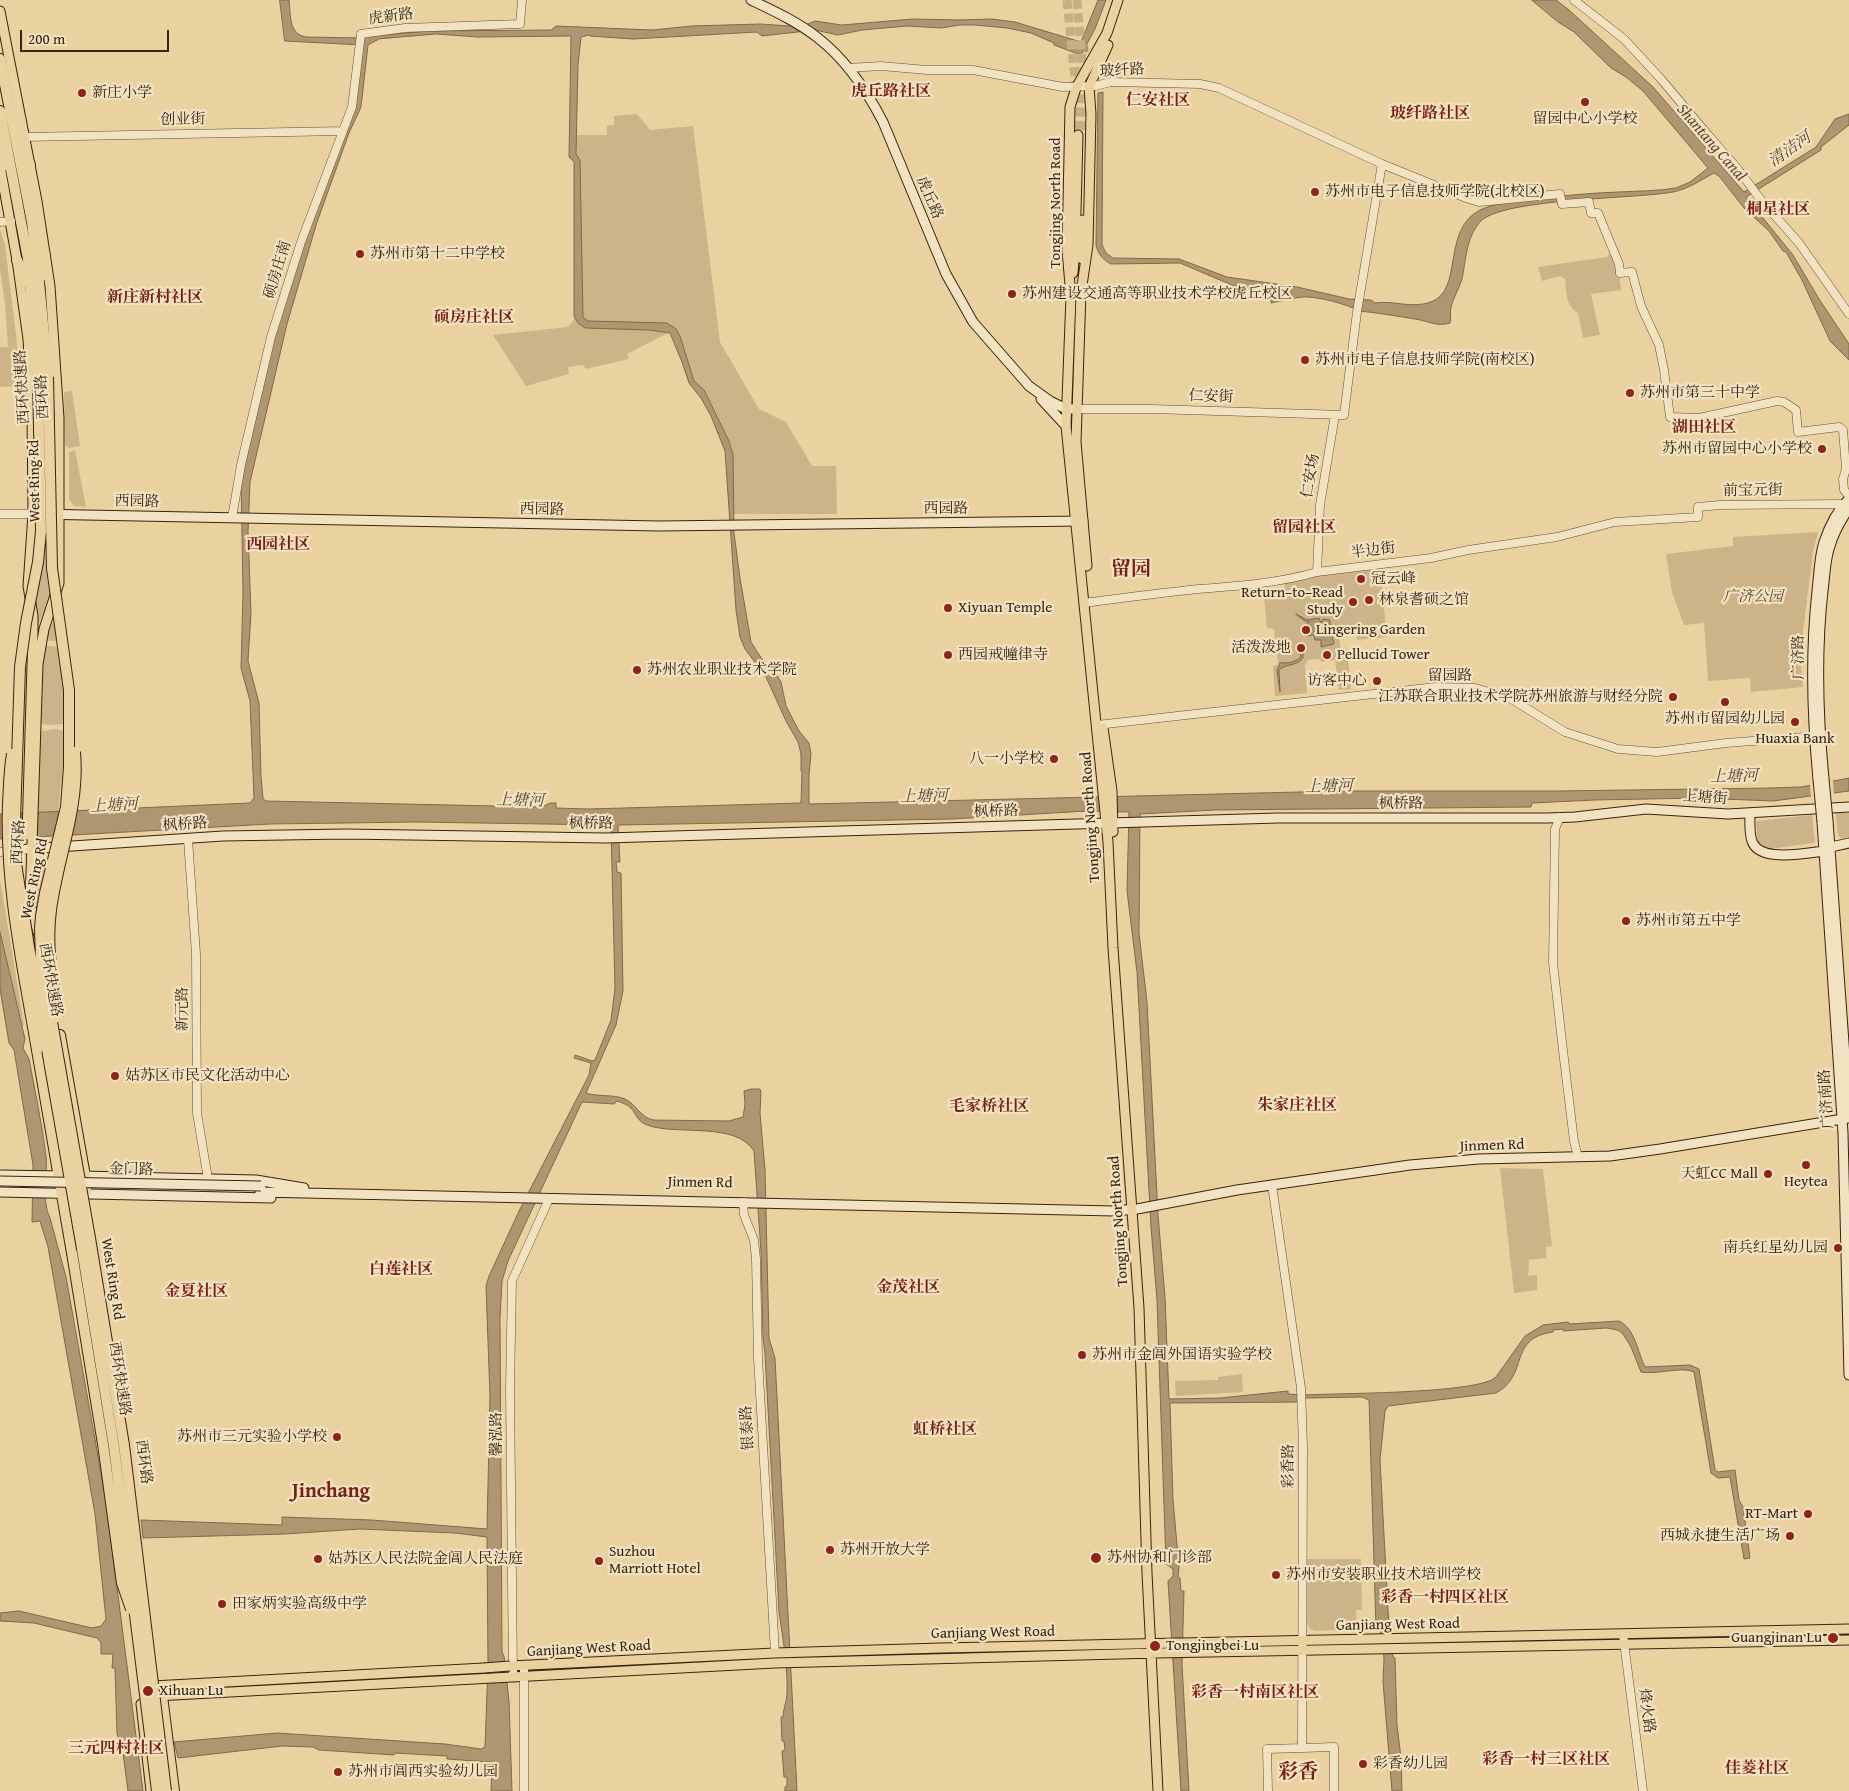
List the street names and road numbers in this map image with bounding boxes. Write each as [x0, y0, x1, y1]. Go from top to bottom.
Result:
street label: 虎新路 [368, 5, 414, 29]
street label: 玻纤路 [1099, 61, 1145, 81]
street label: 创业街 [160, 111, 206, 129]
street label: Tongjing North Road [1047, 138, 1065, 268]
street label: 虎丘路 [912, 174, 946, 222]
street label: 硕房庄南 [261, 239, 295, 301]
street label: 西环快速路 [12, 349, 34, 425]
street label: 西环路 [33, 374, 53, 420]
street label: 仁安街 [1188, 387, 1234, 407]
street label: West Ring Rd [25, 440, 45, 522]
street label: 仁安场 [1299, 452, 1323, 500]
street label: 前宝元街 [1723, 481, 1783, 501]
street label: 西园路 [114, 493, 160, 511]
street label: 西园路 [924, 500, 968, 518]
street label: 西园路 [519, 501, 565, 519]
street label: 半边街 [1350, 539, 1396, 563]
street label: 广济路 [1790, 635, 1808, 679]
street label: 留园路 [1428, 667, 1472, 685]
street label: Tongjing North Road [1077, 751, 1105, 883]
street label: 上塘街 [1682, 787, 1728, 809]
street label: 枫桥路 [1379, 795, 1423, 813]
street label: 枫桥路 [973, 802, 1019, 822]
street label: 枫桥路 [162, 814, 208, 836]
street label: 枫桥路 [569, 815, 613, 833]
street label: 西环路 [9, 819, 29, 865]
street label: West Ring Rd [18, 837, 52, 921]
street label: 西环快速路 [35, 942, 65, 1018]
street label: 新元路 [174, 987, 192, 1031]
street label: 广济南路 [1816, 1068, 1838, 1130]
street label: Jinmen Rd [1459, 1136, 1525, 1156]
street label: Tongjing North Road [1105, 1155, 1133, 1287]
street label: 金门路 [108, 1161, 154, 1179]
street label: Jinmen Rd [667, 1173, 733, 1193]
street label: West Ring Rd [97, 1237, 127, 1321]
street label: 西环快速路 [104, 1341, 134, 1417]
street label: 银泰路 [738, 1405, 758, 1451]
street label: 馨泓路 [488, 1412, 506, 1456]
street label: 西环路 [131, 1438, 155, 1486]
street label: 彩香路 [1280, 1444, 1298, 1488]
street label: Ganjiang West Road [1336, 1615, 1460, 1635]
street label: Ganjiang West Road [931, 1623, 1055, 1643]
street label: Ganjiang West Road [527, 1637, 651, 1661]
street label: 烽火路 [1634, 1687, 1658, 1735]

